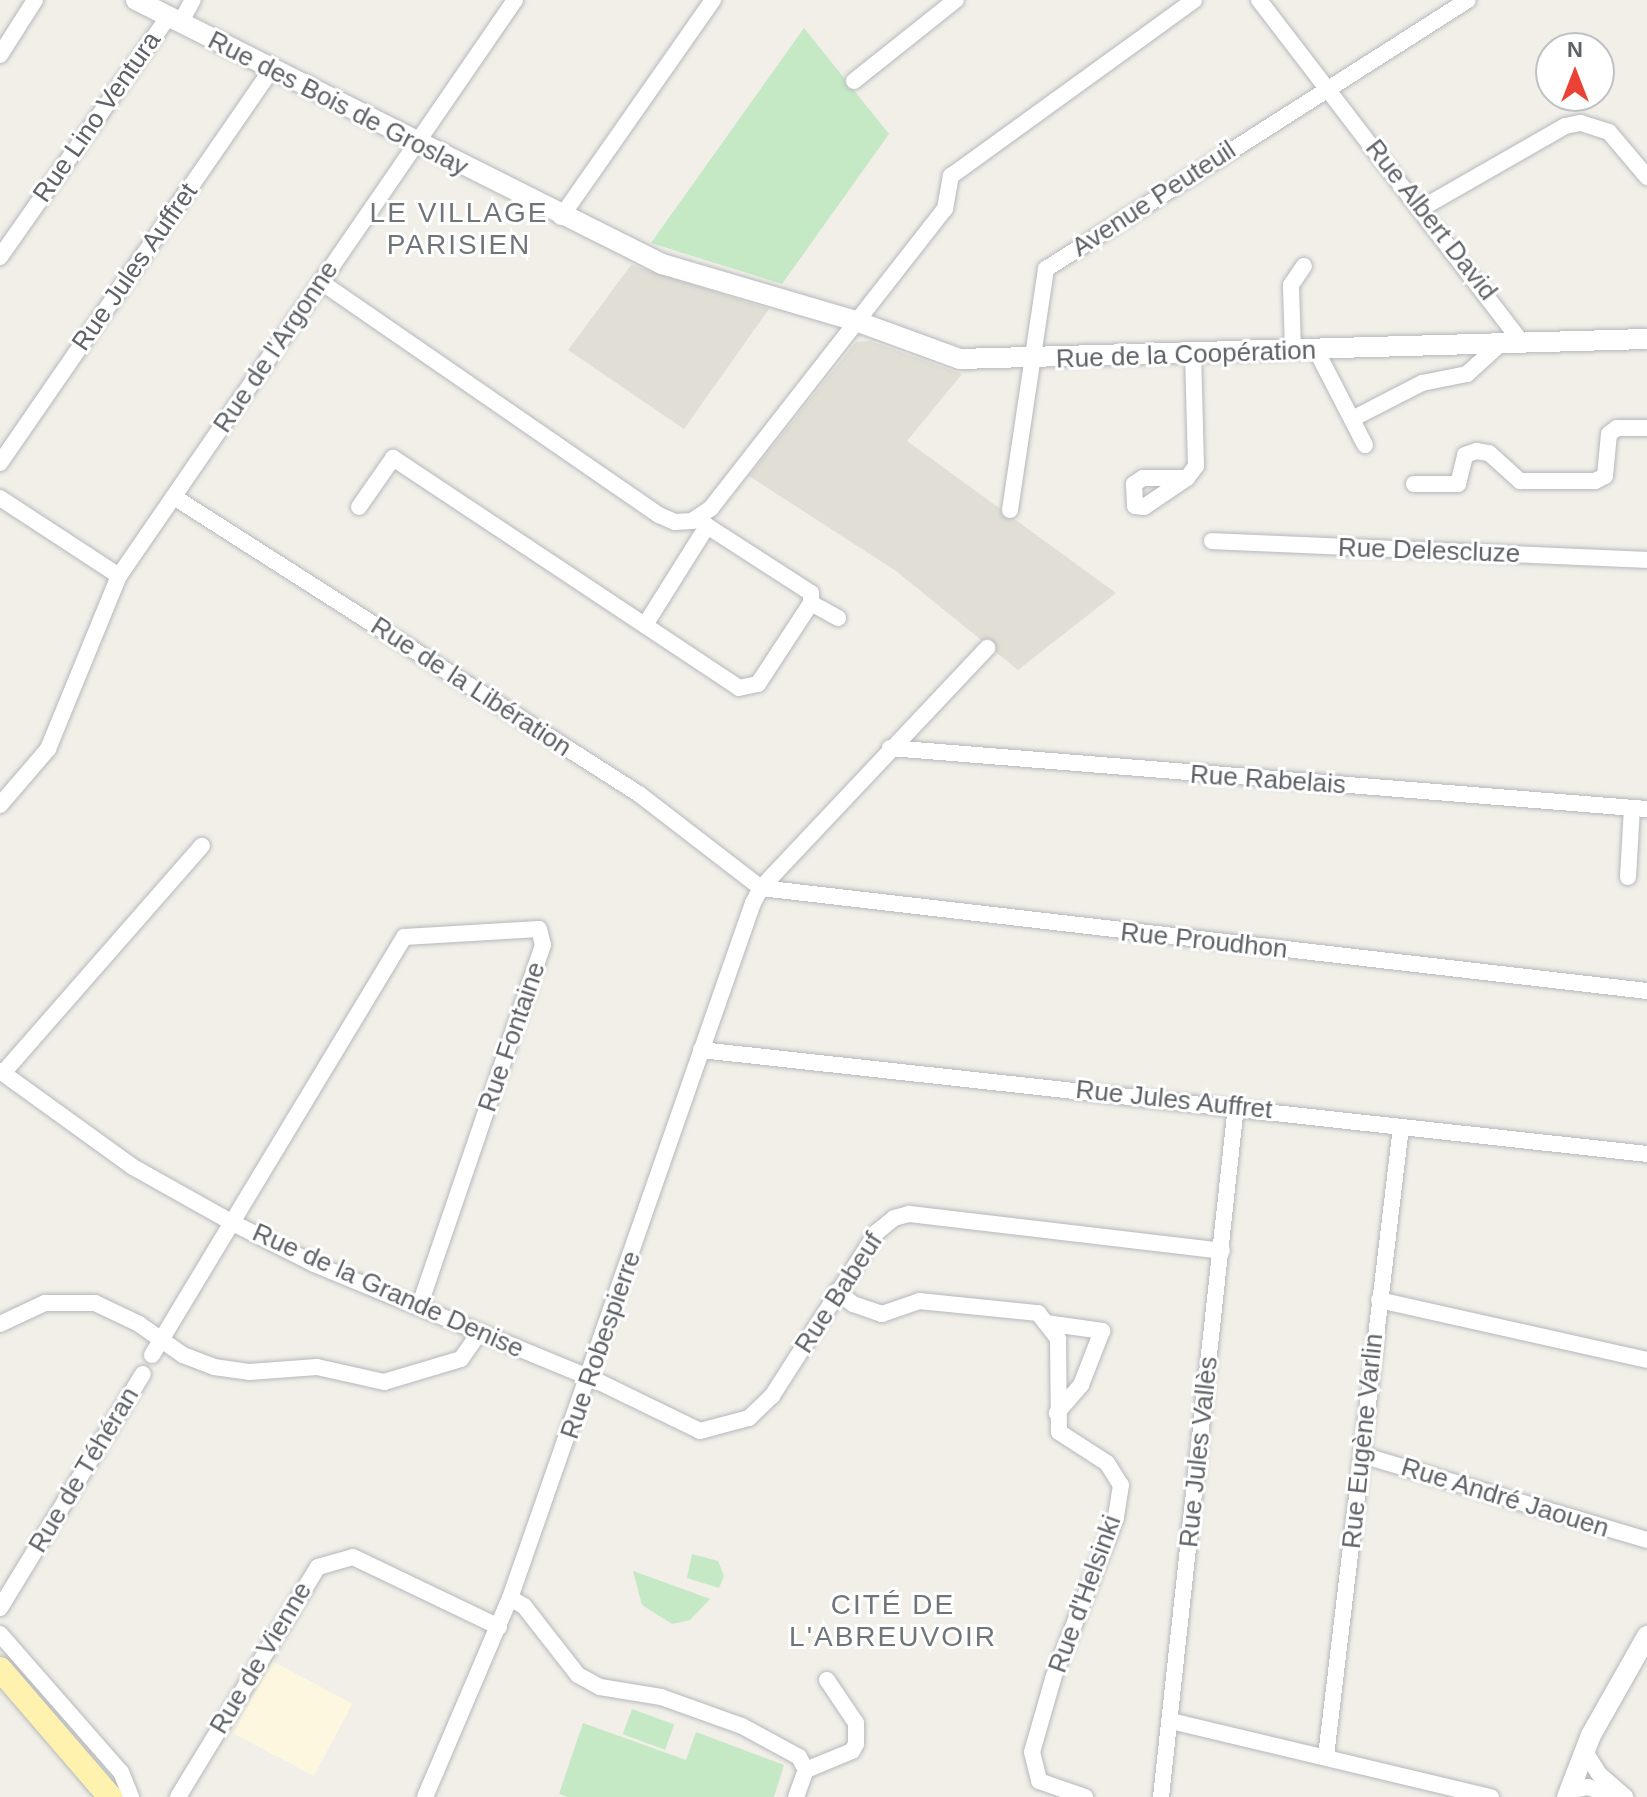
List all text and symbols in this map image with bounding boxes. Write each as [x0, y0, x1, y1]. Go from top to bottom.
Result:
street label: Rue des Bois de Groslay [203, 25, 473, 183]
street label: Rue Lino Ventura [27, 26, 167, 208]
north arrow [1535, 32, 1615, 112]
text: N [1567, 37, 1583, 62]
street label: Rue Albert David [1358, 133, 1504, 307]
street label: Avenue Peuteuil [1066, 134, 1242, 264]
street label: Rue Jules Auffret [65, 177, 205, 357]
district label: LE VILLAGE PARISIEN [370, 196, 548, 262]
street label: Rue de l'Argonne [207, 255, 345, 439]
street label: Rue de la Coopération [1055, 335, 1317, 375]
street label: Rue Delescluze [1337, 532, 1521, 570]
street label: Rue de la Libération [365, 611, 577, 763]
street label: Rue Rabelais [1189, 759, 1347, 801]
street label: Rue Proudhon [1119, 917, 1289, 965]
street label: Rue Fontaine [472, 958, 552, 1116]
street label: Rue Jules Auffret [1073, 1074, 1275, 1126]
street label: Rue de la Grande Denise [248, 1217, 528, 1365]
street label: Rue Babeuf [789, 1227, 889, 1359]
street label: Rue Robespierre [554, 1247, 648, 1443]
street label: Rue Eugène Varlin [1336, 1332, 1390, 1550]
street label: Rue Jules Vallès [1173, 1355, 1225, 1549]
street label: Rue de Téhéran [22, 1381, 146, 1559]
street label: Rue André Jaouen [1397, 1451, 1613, 1545]
street label: Rue d'Helsinki [1042, 1511, 1128, 1677]
street label: Rue de Vienne [203, 1576, 319, 1740]
district label: CITÉ DE L'ABREUVOIR [789, 1588, 997, 1654]

